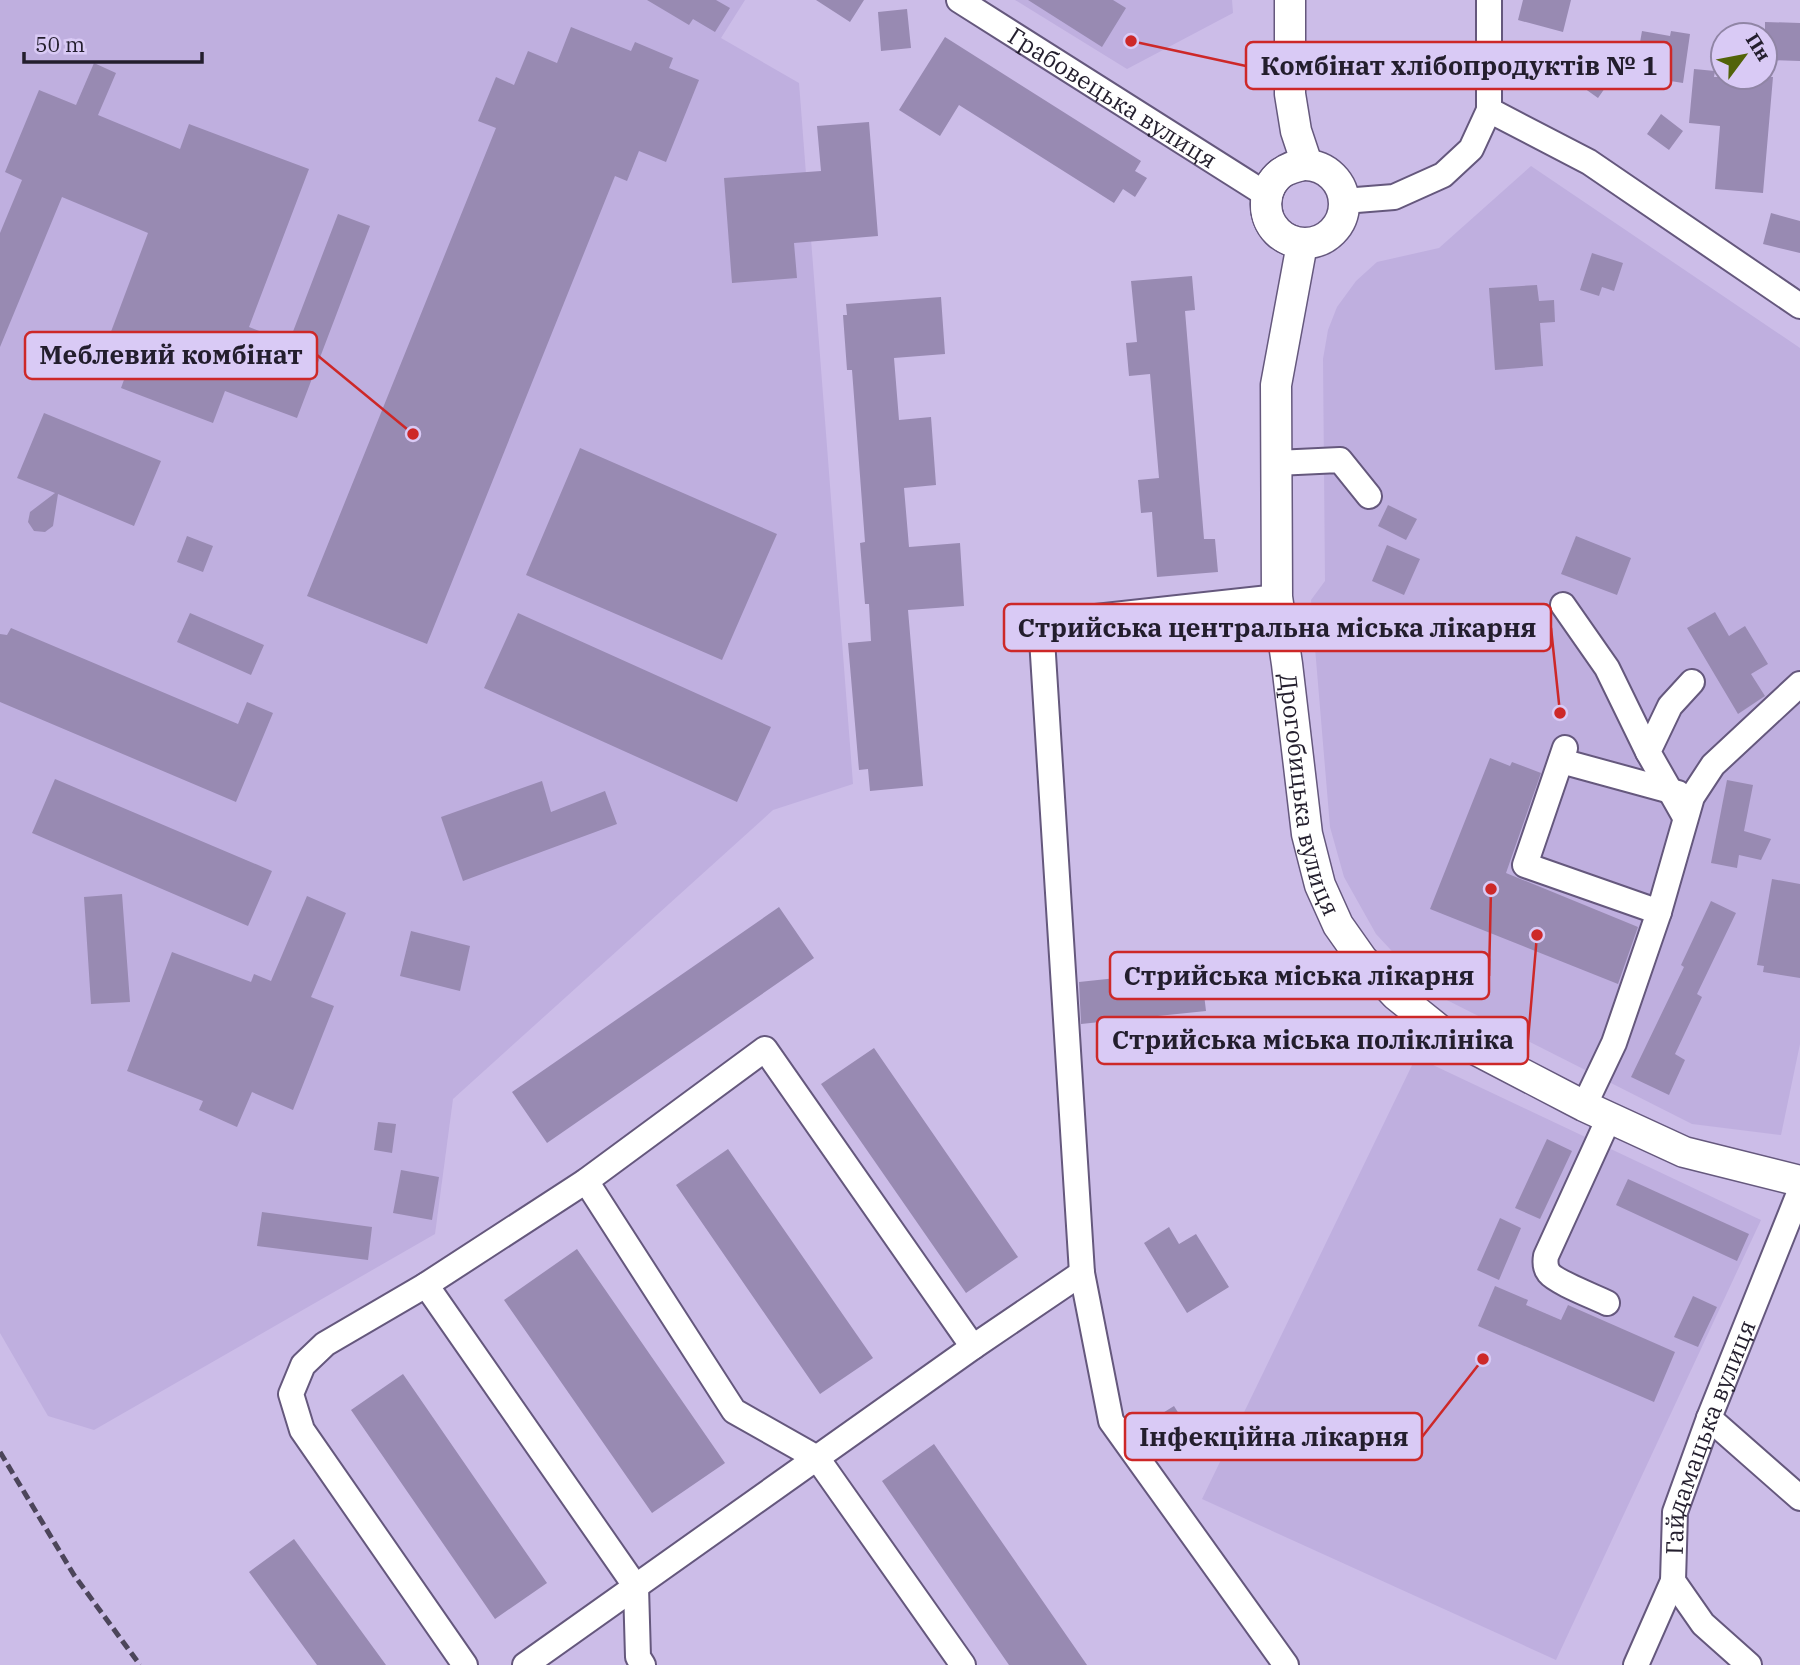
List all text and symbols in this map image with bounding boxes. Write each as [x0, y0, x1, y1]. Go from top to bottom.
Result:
street label: Грабовецька вулиця [1002, 19, 1223, 175]
scale bar [24, 21, 203, 65]
north arrow [1709, 21, 1779, 91]
text: Пн [1741, 29, 1776, 65]
text: 50 m [35, 30, 85, 58]
callout: Комбінат хлібопродуктів № 1 [1246, 42, 1671, 89]
text: Комбінат хлібопродуктів № 1 [1261, 48, 1657, 82]
callout: Меблевий комбінат [25, 332, 317, 379]
text: Меблевий комбінат [39, 337, 303, 371]
callout: Стрийська центральна міська лікарня [1004, 604, 1551, 651]
text: Стрийська центральна міська лікарня [1017, 610, 1537, 644]
street label: Дрогобицька вулиця [1272, 672, 1348, 921]
callout: Стрийська міська лікарня [1110, 952, 1489, 999]
text: Стрийська міська лікарня [1123, 958, 1475, 992]
callout: Стрийська міська поліклініка [1097, 1017, 1528, 1064]
text: Стрийська міська поліклініка [1112, 1022, 1514, 1056]
street label: Гайдамацька вулиця [1658, 1315, 1763, 1555]
callout: Інфекційна лікарня [1125, 1413, 1422, 1460]
text: Інфекційна лікарня [1139, 1419, 1409, 1453]

